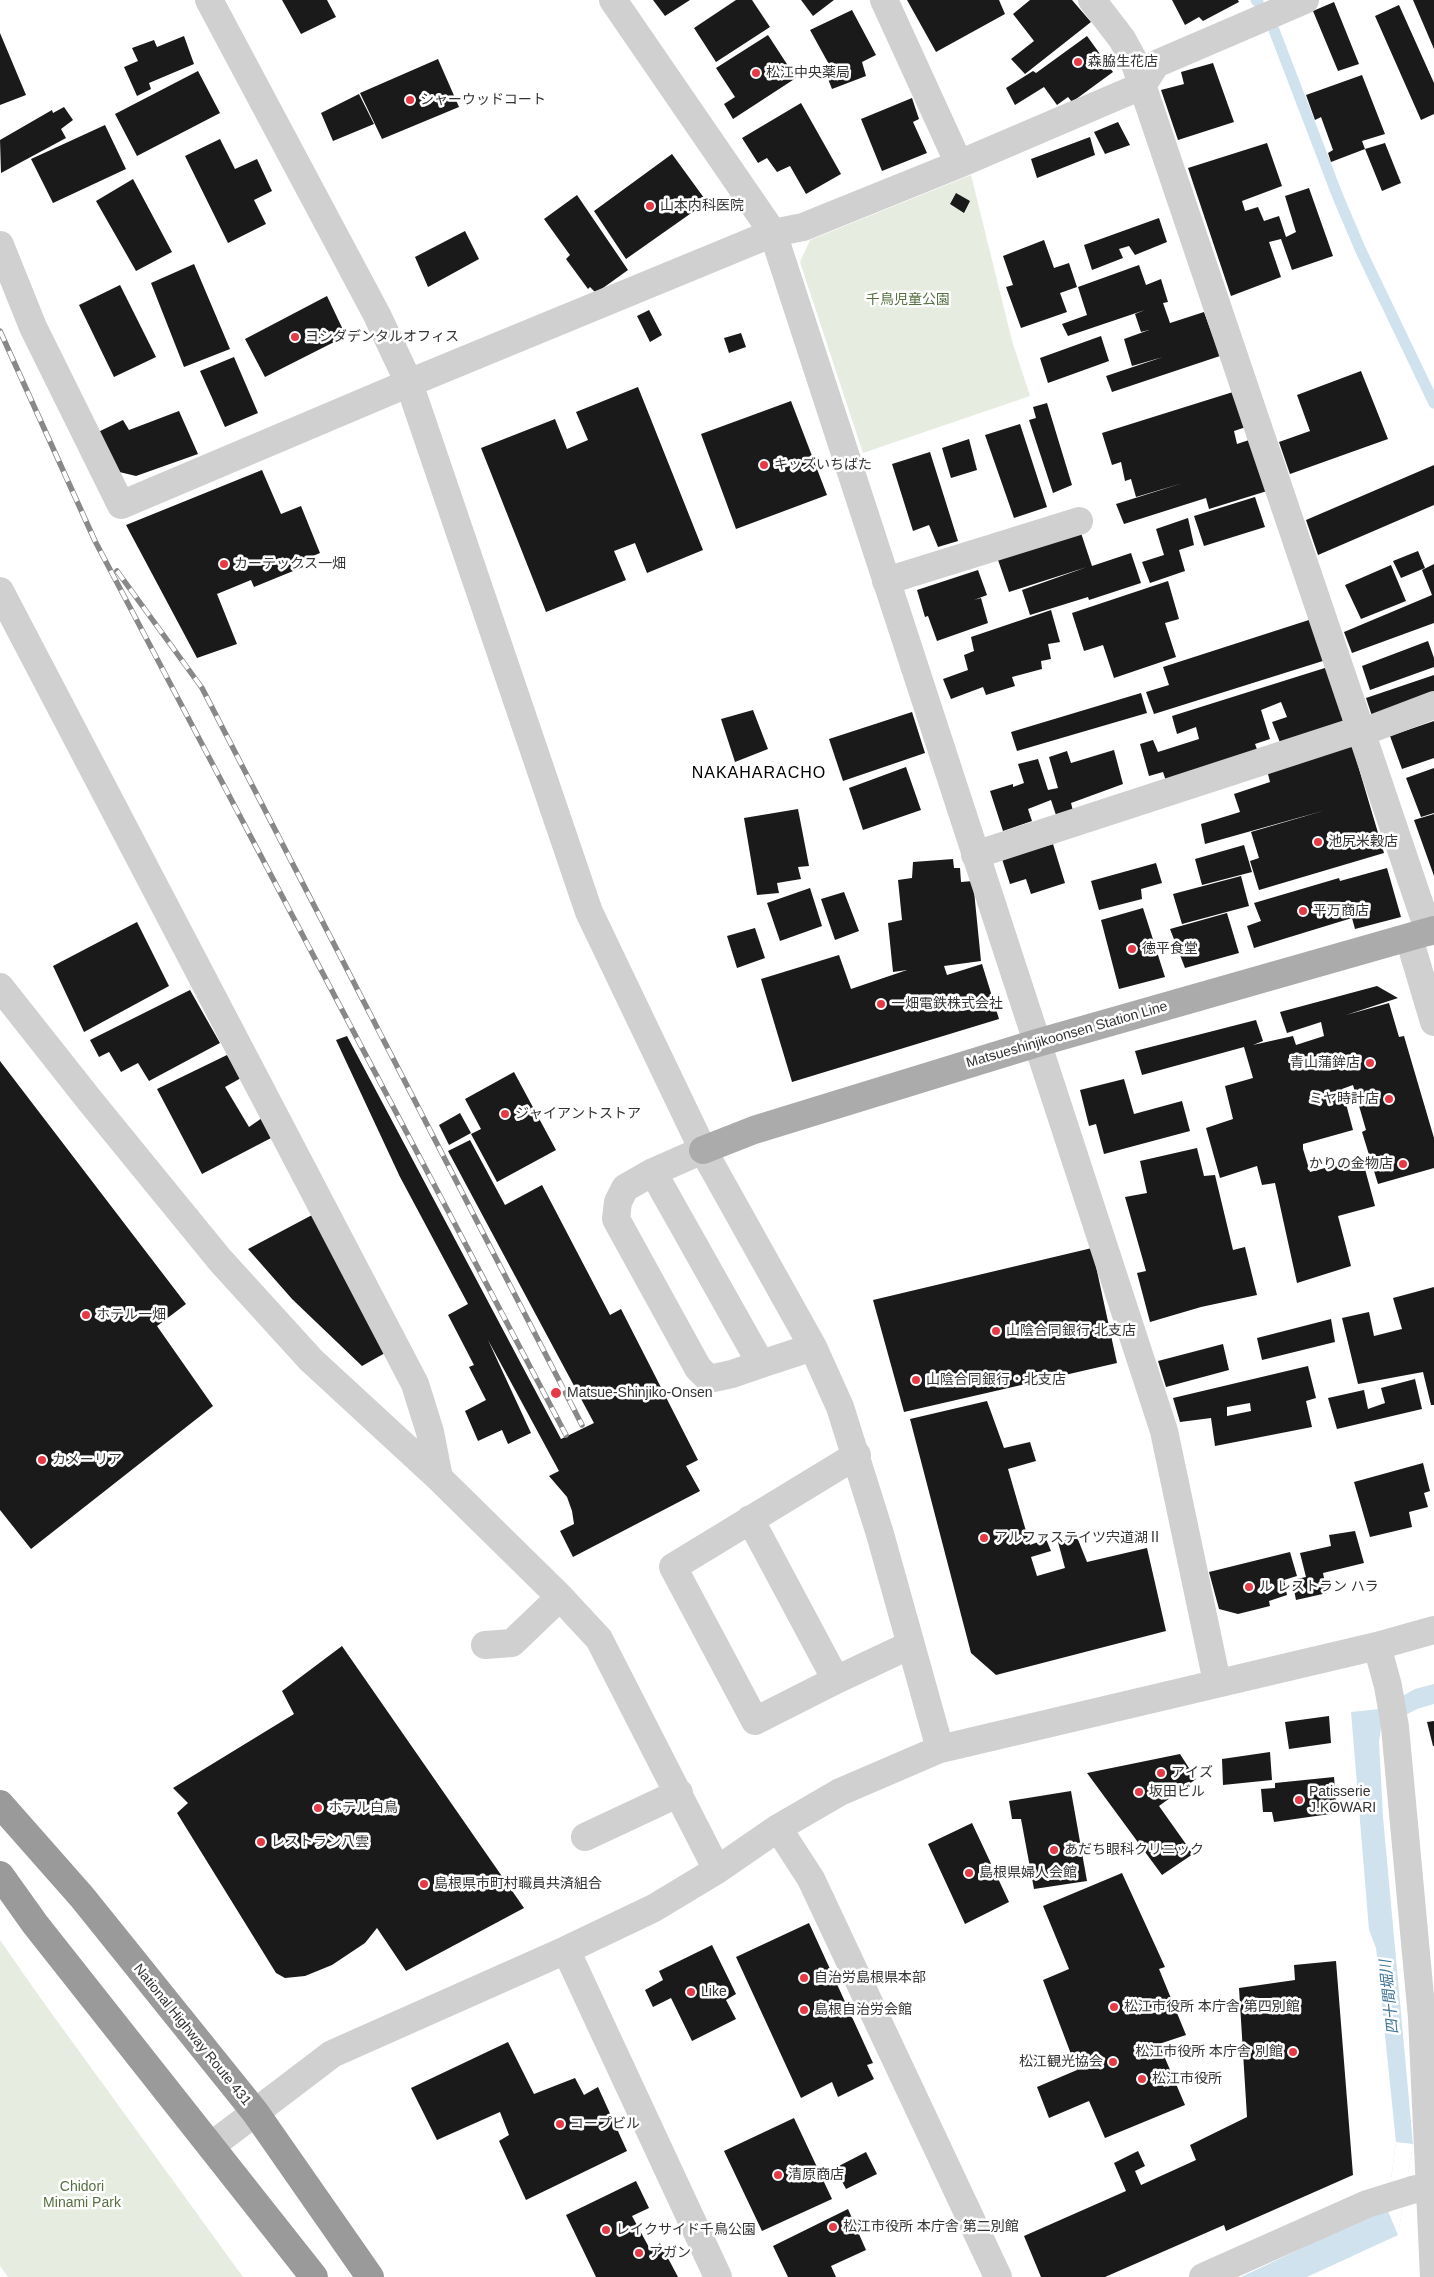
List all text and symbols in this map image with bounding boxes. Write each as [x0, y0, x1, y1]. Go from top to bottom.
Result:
place label: 森脇生花店 [1088, 54, 1158, 70]
marker: 森脇生花店 [1072, 56, 1084, 68]
place label: 松江中央薬局 [766, 65, 850, 81]
marker: 松江中央薬局 [750, 67, 762, 79]
place label: シャーウッドコート [420, 92, 546, 108]
marker: シャーウッドコート [404, 94, 416, 106]
place label: 山本内科医院 [660, 198, 744, 214]
marker: 山本内科医院 [644, 200, 656, 212]
park label: 千鳥児童公園 [866, 292, 950, 308]
place label: ヨシダデンタルオフィス [305, 329, 459, 345]
marker: ヨシダデンタルオフィス [289, 331, 301, 343]
place label: キッズいちばた [774, 457, 872, 473]
marker: キッズいちばた [758, 459, 770, 471]
place label: カーテックス一畑 [234, 556, 346, 572]
marker: カーテックス一畑 [218, 558, 230, 570]
district label: NAKAHARACHO [690, 764, 828, 784]
place label: 池尻米穀店 [1328, 834, 1398, 850]
marker: 池尻米穀店 [1312, 836, 1324, 848]
place label: 平万商店 [1313, 903, 1369, 919]
marker: 平万商店 [1297, 905, 1309, 917]
place label: 徳平食堂 [1142, 941, 1198, 957]
marker: 徳平食堂 [1126, 943, 1138, 955]
place label: 一畑電鉄株式会社 [891, 996, 1003, 1012]
marker: 一畑電鉄株式会社 [875, 998, 887, 1010]
street label: Matsueshinjikoonsen Station Line [964, 998, 1170, 1072]
place label: 青山蒲鉾店 [1290, 1055, 1360, 1071]
marker: 青山蒲鉾店 [1364, 1057, 1376, 1069]
place label: ミヤ時計店 [1309, 1091, 1379, 1107]
marker: ミヤ時計店 [1383, 1093, 1395, 1105]
place label: ジャイアントストア [515, 1106, 641, 1122]
marker: ジャイアントストア [499, 1108, 511, 1120]
place label: かりの金物店 [1309, 1156, 1393, 1172]
marker: かりの金物店 [1397, 1158, 1409, 1170]
place label: ホテル一畑 [96, 1307, 166, 1323]
marker: ホテル一畑 [80, 1309, 92, 1321]
place label: 山陰合同銀行 北支店 [1006, 1323, 1136, 1339]
marker: 山陰合同銀行 北支店 [990, 1325, 1002, 1337]
place label: 山陰合同銀行・北支店 [926, 1372, 1066, 1388]
marker: 山陰合同銀行・北支店 [910, 1374, 922, 1386]
place label: Matsue-Shinjiko-Onsen [567, 1385, 713, 1401]
marker: Matsue-Shinjiko-Onsen [549, 1386, 563, 1400]
place label: カメーリア [52, 1452, 122, 1468]
marker: カメーリア [36, 1454, 48, 1466]
place label: アルファステイツ宍道湖Ⅱ [994, 1530, 1162, 1546]
marker: アルファステイツ宍道湖Ⅱ [978, 1532, 990, 1544]
place label: ル レストラン ハラ [1259, 1579, 1379, 1595]
marker: ル レストラン ハラ [1243, 1581, 1255, 1593]
place label: アイズ [1171, 1765, 1213, 1781]
marker: アイズ [1155, 1767, 1167, 1779]
place label: 坂田ビル [1149, 1784, 1205, 1800]
place label: Patisserie J.KOWARI [1309, 1784, 1376, 1816]
marker: 坂田ビル [1133, 1786, 1145, 1798]
marker: Patisserie J.KOWARI [1293, 1794, 1305, 1806]
place label: ホテル白鳥 [328, 1800, 398, 1816]
marker: ホテル白鳥 [312, 1802, 324, 1814]
place label: レストラン八雲 [271, 1834, 369, 1850]
marker: レストラン八雲 [255, 1836, 267, 1848]
place label: あだち眼科クリニック [1064, 1842, 1204, 1858]
marker: あだち眼科クリニック [1048, 1844, 1060, 1856]
place label: 島根県婦人会館 [979, 1865, 1077, 1881]
marker: 島根県婦人会館 [963, 1867, 975, 1879]
place label: 島根県市町村職員共済組合 [434, 1876, 602, 1892]
marker: 島根県市町村職員共済組合 [418, 1878, 430, 1890]
water label: 四十間堀川 [1377, 1959, 1403, 2035]
street label: National Highway Route 431 [130, 1961, 254, 2109]
place label: 自治労島根県本部 [814, 1970, 926, 1986]
marker: 自治労島根県本部 [798, 1972, 810, 1984]
place label: Like [701, 1984, 727, 2000]
marker: Like [685, 1986, 697, 1998]
place label: 松江市役所 本庁舎 第四別館 [1124, 1999, 1300, 2015]
marker: 松江市役所 本庁舎 第四別館 [1108, 2001, 1120, 2013]
place label: 島根自治労会館 [814, 2002, 912, 2018]
marker: 島根自治労会館 [798, 2004, 810, 2016]
place label: 松江市役所 本庁舎 別館 [1135, 2044, 1283, 2060]
marker: 松江市役所 本庁舎 別館 [1287, 2046, 1299, 2058]
place label: 松江観光協会 [1019, 2054, 1103, 2070]
marker: 松江観光協会 [1107, 2056, 1119, 2068]
place label: 松江市役所 [1152, 2071, 1222, 2087]
marker: 松江市役所 [1136, 2073, 1148, 2085]
place label: コープビル [570, 2116, 640, 2132]
marker: コープビル [554, 2118, 566, 2130]
place label: 清原商店 [788, 2167, 844, 2183]
marker: 清原商店 [772, 2169, 784, 2181]
park label: Chidori Minami Park [43, 2179, 121, 2212]
place label: 松江市役所 本庁舎 第二別館 [843, 2219, 1019, 2235]
marker: 松江市役所 本庁舎 第二別館 [827, 2221, 839, 2233]
place label: レイクサイド千鳥公園 [616, 2222, 756, 2238]
marker: レイクサイド千鳥公園 [600, 2224, 612, 2236]
place label: アガン [649, 2245, 691, 2261]
marker: アガン [633, 2247, 645, 2259]

